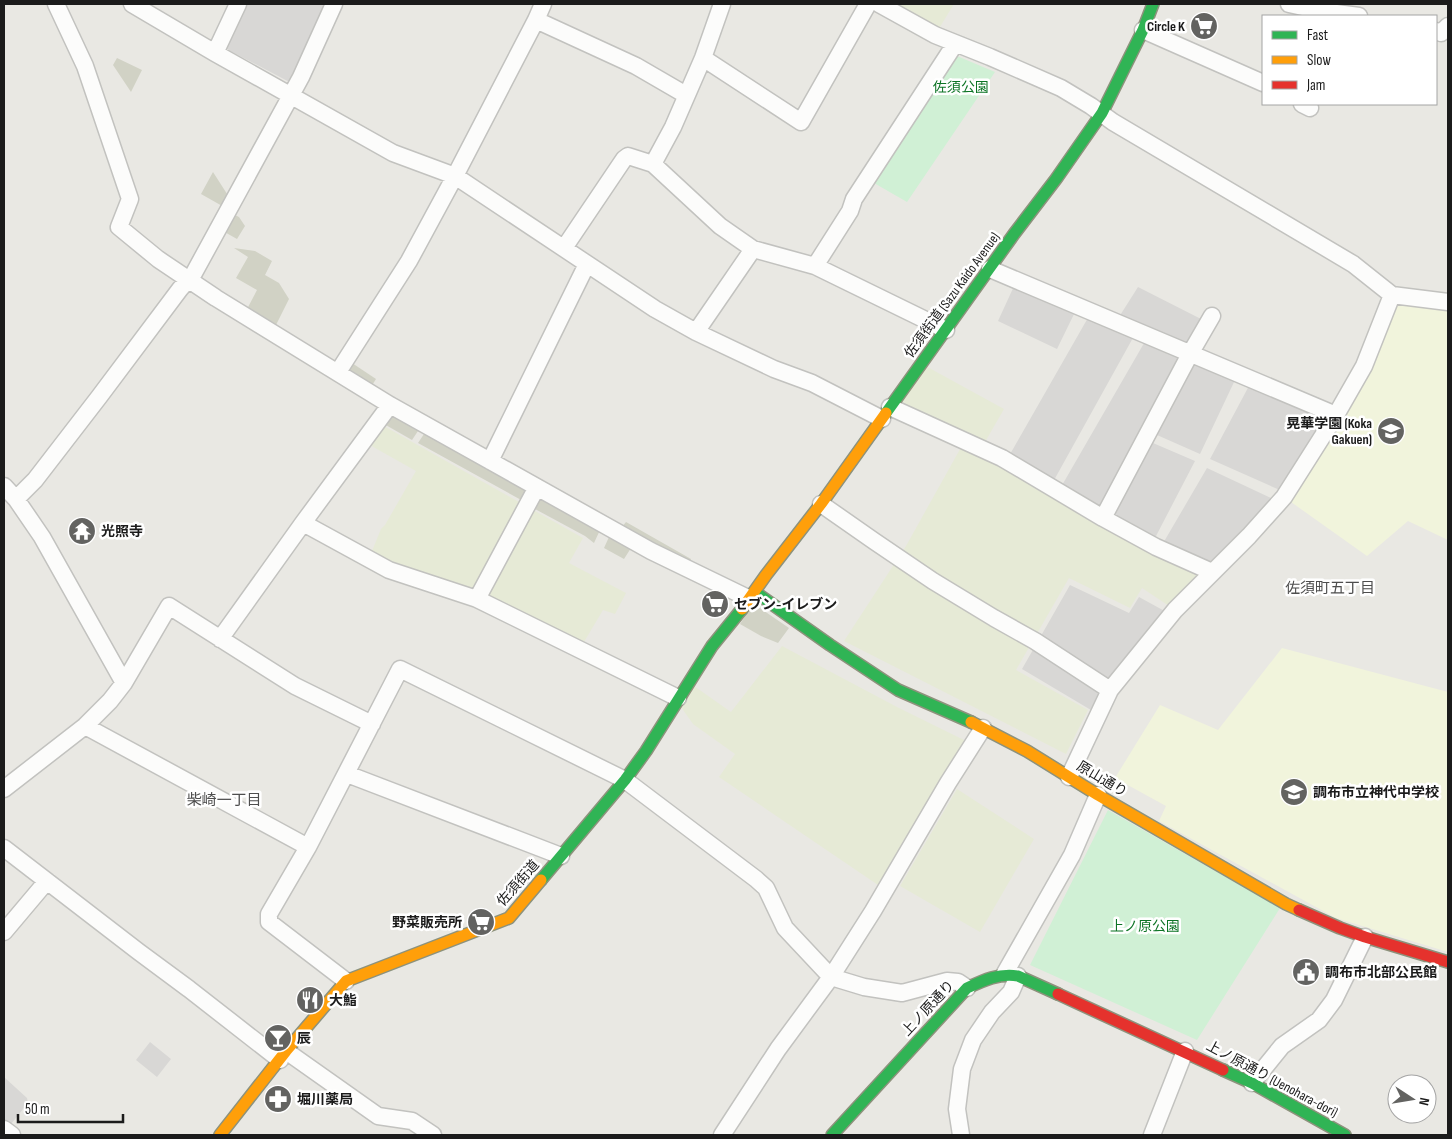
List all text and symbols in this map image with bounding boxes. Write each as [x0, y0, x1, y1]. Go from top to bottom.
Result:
supermarket icon: Circle K [1189, 11, 1219, 41]
legend [1262, 15, 1437, 105]
place label: Circle K [1147, 18, 1185, 35]
text: Fast [1307, 26, 1329, 45]
text: Slow [1307, 51, 1331, 70]
text: Jam [1306, 76, 1325, 95]
park label: 佐須公園 [933, 79, 989, 96]
street label: 佐須街道 (Sazu Kaido Avenue) [901, 229, 1003, 361]
place label: 晃華学園 (Koka Gakuen) [1286, 415, 1372, 448]
school or university icon: 晃華学園 (Koka Gakuen) [1376, 416, 1406, 446]
temple icon: 光照寺 [67, 516, 97, 546]
place label: 光照寺 [101, 523, 143, 540]
district label: 佐須町五丁目 [1285, 579, 1375, 598]
supermarket icon: セブン-イレブン [700, 589, 730, 619]
place label: セブン-イレブン [734, 596, 837, 613]
street label: 原山通り [1074, 757, 1130, 801]
school or university icon: 調布市立神代中学校 [1279, 777, 1309, 807]
place label: 調布市立神代中学校 [1313, 784, 1439, 801]
district label: 柴崎一丁目 [186, 791, 262, 810]
street label: 佐須街道 [493, 856, 543, 910]
supermarket icon: 野菜販売所 [466, 907, 496, 937]
place label: 野菜販売所 [392, 914, 462, 931]
park label: 上ノ原公園 [1110, 918, 1180, 935]
public building icon: 調布市北部公民館 [1291, 957, 1321, 987]
place label: 調布市北部公民館 [1325, 964, 1437, 981]
street label: 上ノ原通り [898, 977, 958, 1039]
restaurant icon: 大鮨 [295, 985, 325, 1015]
place label: 大鮨 [329, 992, 357, 1009]
bar icon: 辰 [263, 1023, 293, 1053]
place label: 辰 [297, 1030, 311, 1047]
street label: 上ノ原通り (Uenohara-dori) [1203, 1037, 1341, 1121]
north arrow [1387, 1074, 1437, 1124]
pharmacy icon: 堀川薬局 [263, 1084, 293, 1114]
place label: 堀川薬局 [297, 1091, 353, 1108]
scale bar [18, 1092, 122, 1124]
text: N [1415, 1096, 1433, 1107]
text: 50 m [25, 1100, 50, 1119]

